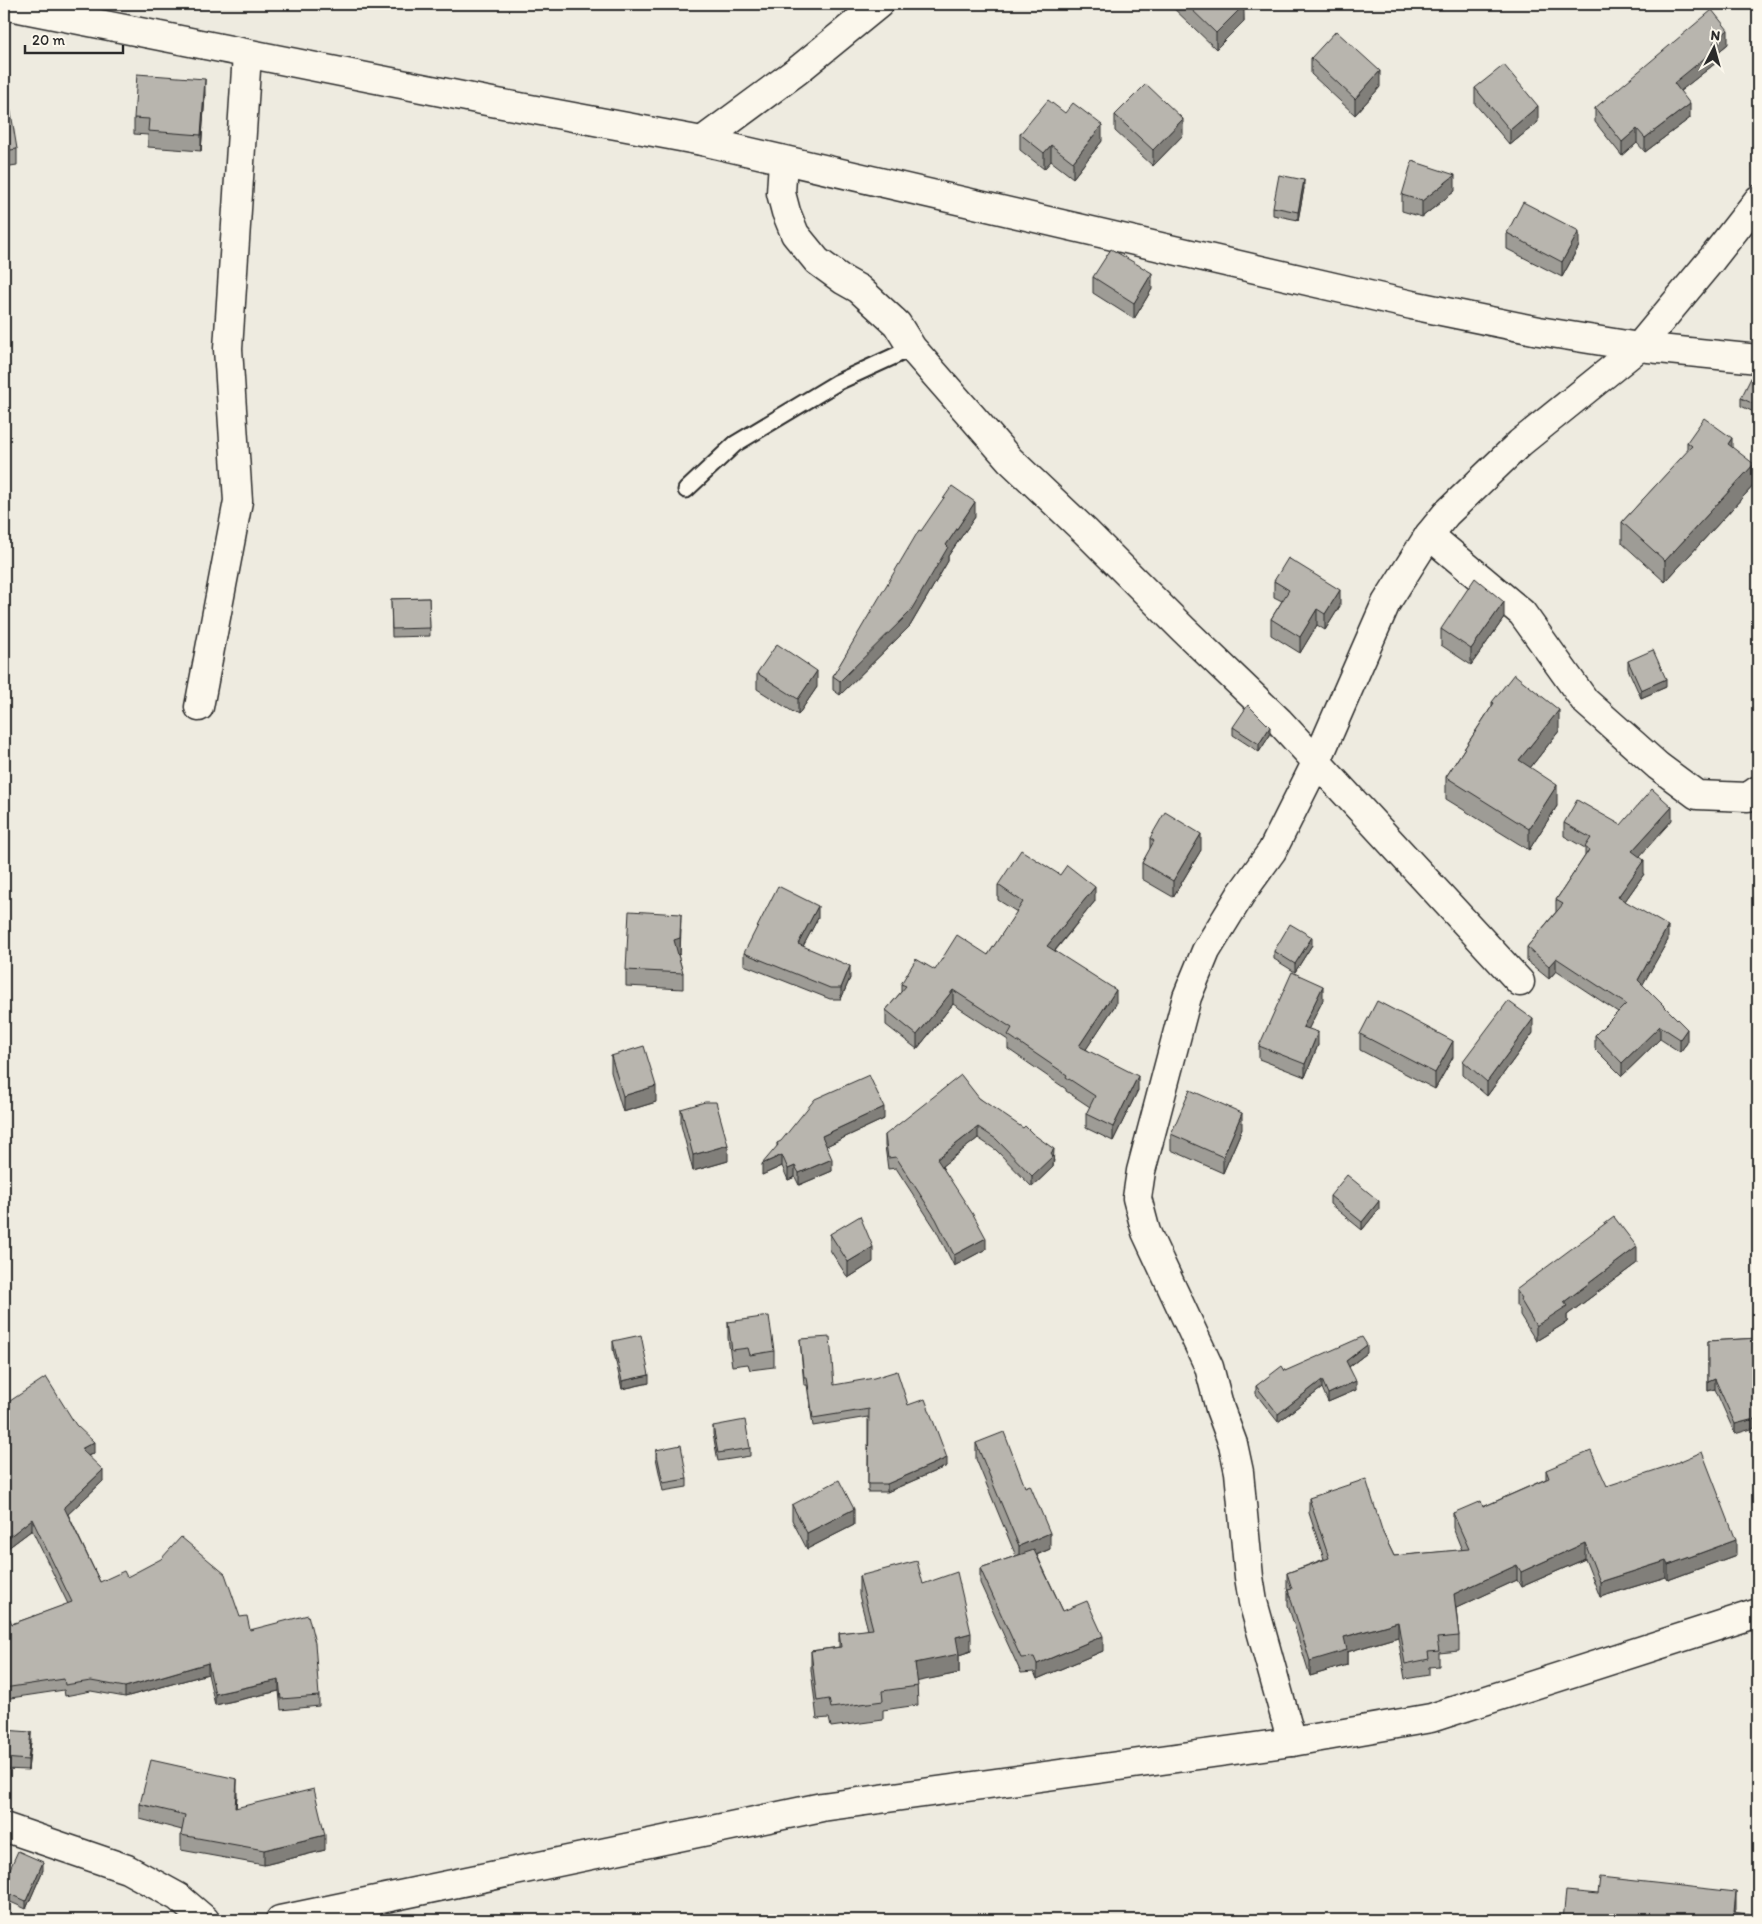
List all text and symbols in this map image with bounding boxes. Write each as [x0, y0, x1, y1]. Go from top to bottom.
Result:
scale bar [25, 22, 122, 54]
north arrow [1690, 22, 1740, 72]
text: N [1710, 27, 1721, 45]
text: 20 m [32, 31, 66, 49]

